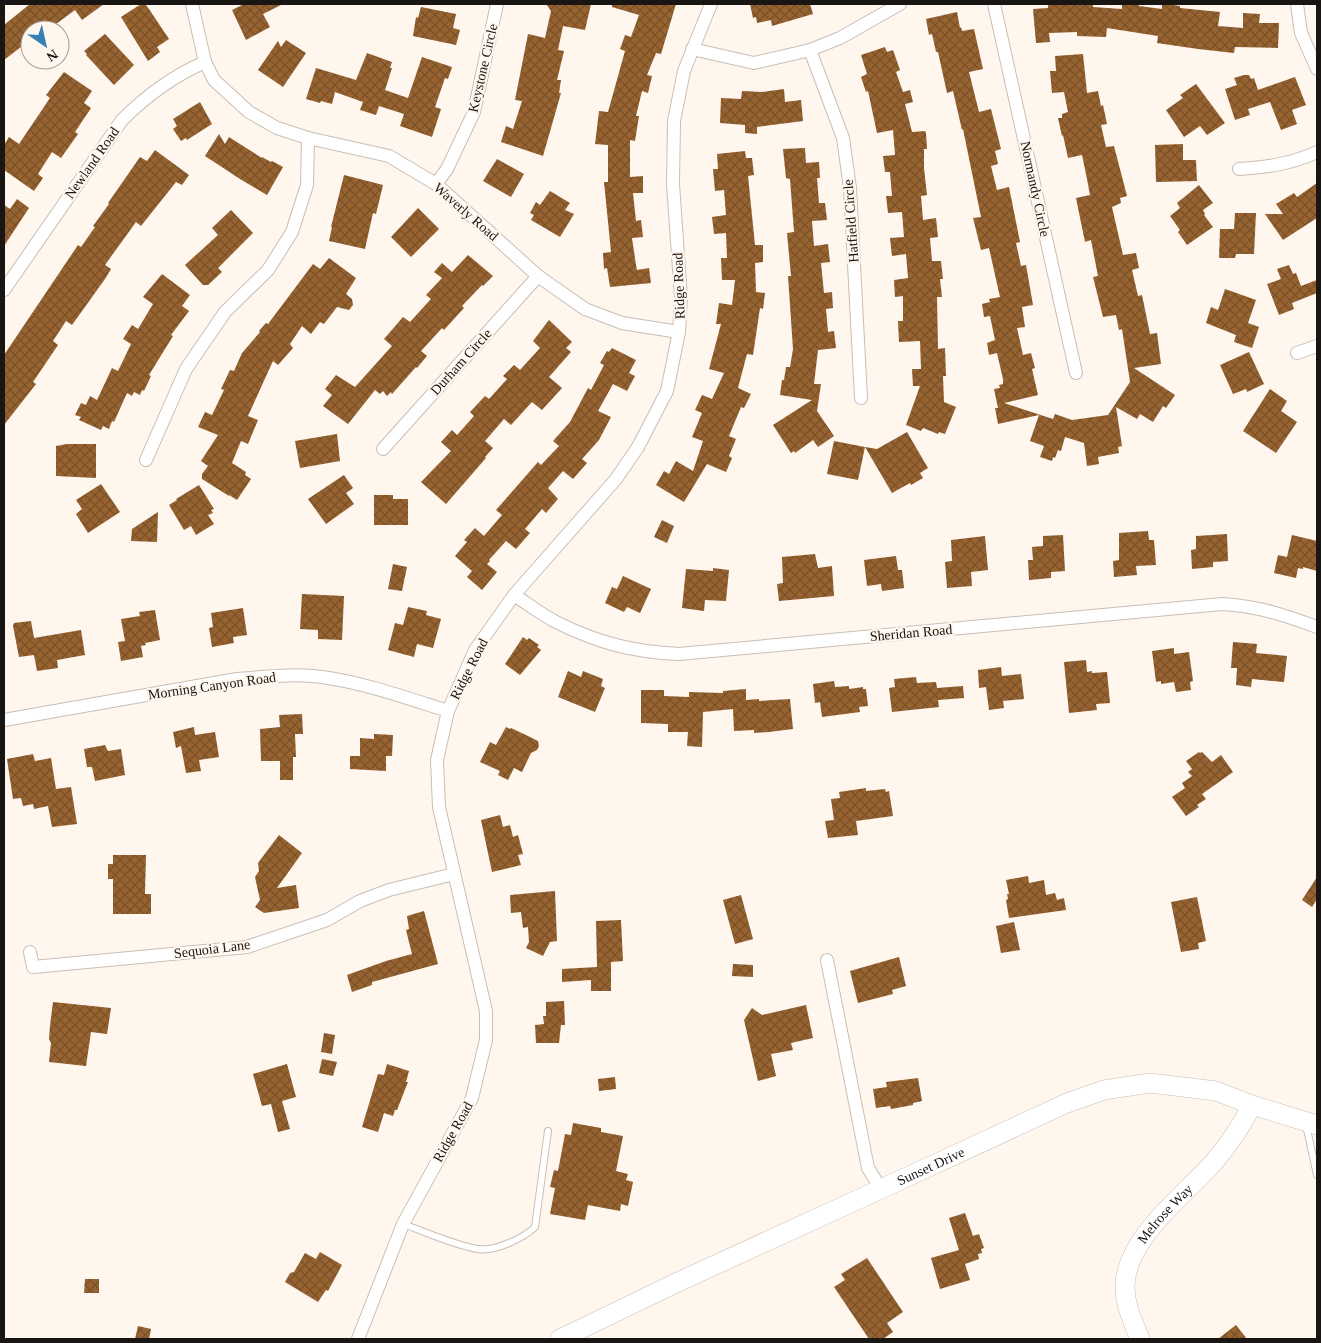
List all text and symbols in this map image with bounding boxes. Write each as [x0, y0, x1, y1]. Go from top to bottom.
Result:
north arrow [20, 20, 70, 70]
street label: Keystone Circle [466, 22, 500, 114]
text: N [44, 46, 60, 64]
street label: Newland Road [62, 124, 122, 202]
street label: Normandy Circle [1018, 140, 1052, 238]
street label: Hatfield Circle [841, 179, 861, 263]
street label: Waverly Road [431, 180, 501, 244]
street label: Ridge Road [670, 253, 688, 319]
street label: Durham Circle [427, 326, 495, 398]
street label: Sheridan Road [869, 622, 953, 644]
street label: Ridge Road [447, 636, 491, 702]
street label: Morning Canyon Road [147, 670, 277, 702]
street label: Sequoia Lane [173, 937, 251, 961]
street label: Ridge Road [430, 1099, 476, 1165]
street label: Sunset Drive [894, 1144, 967, 1188]
street label: Melrose Way [1134, 1181, 1195, 1246]

